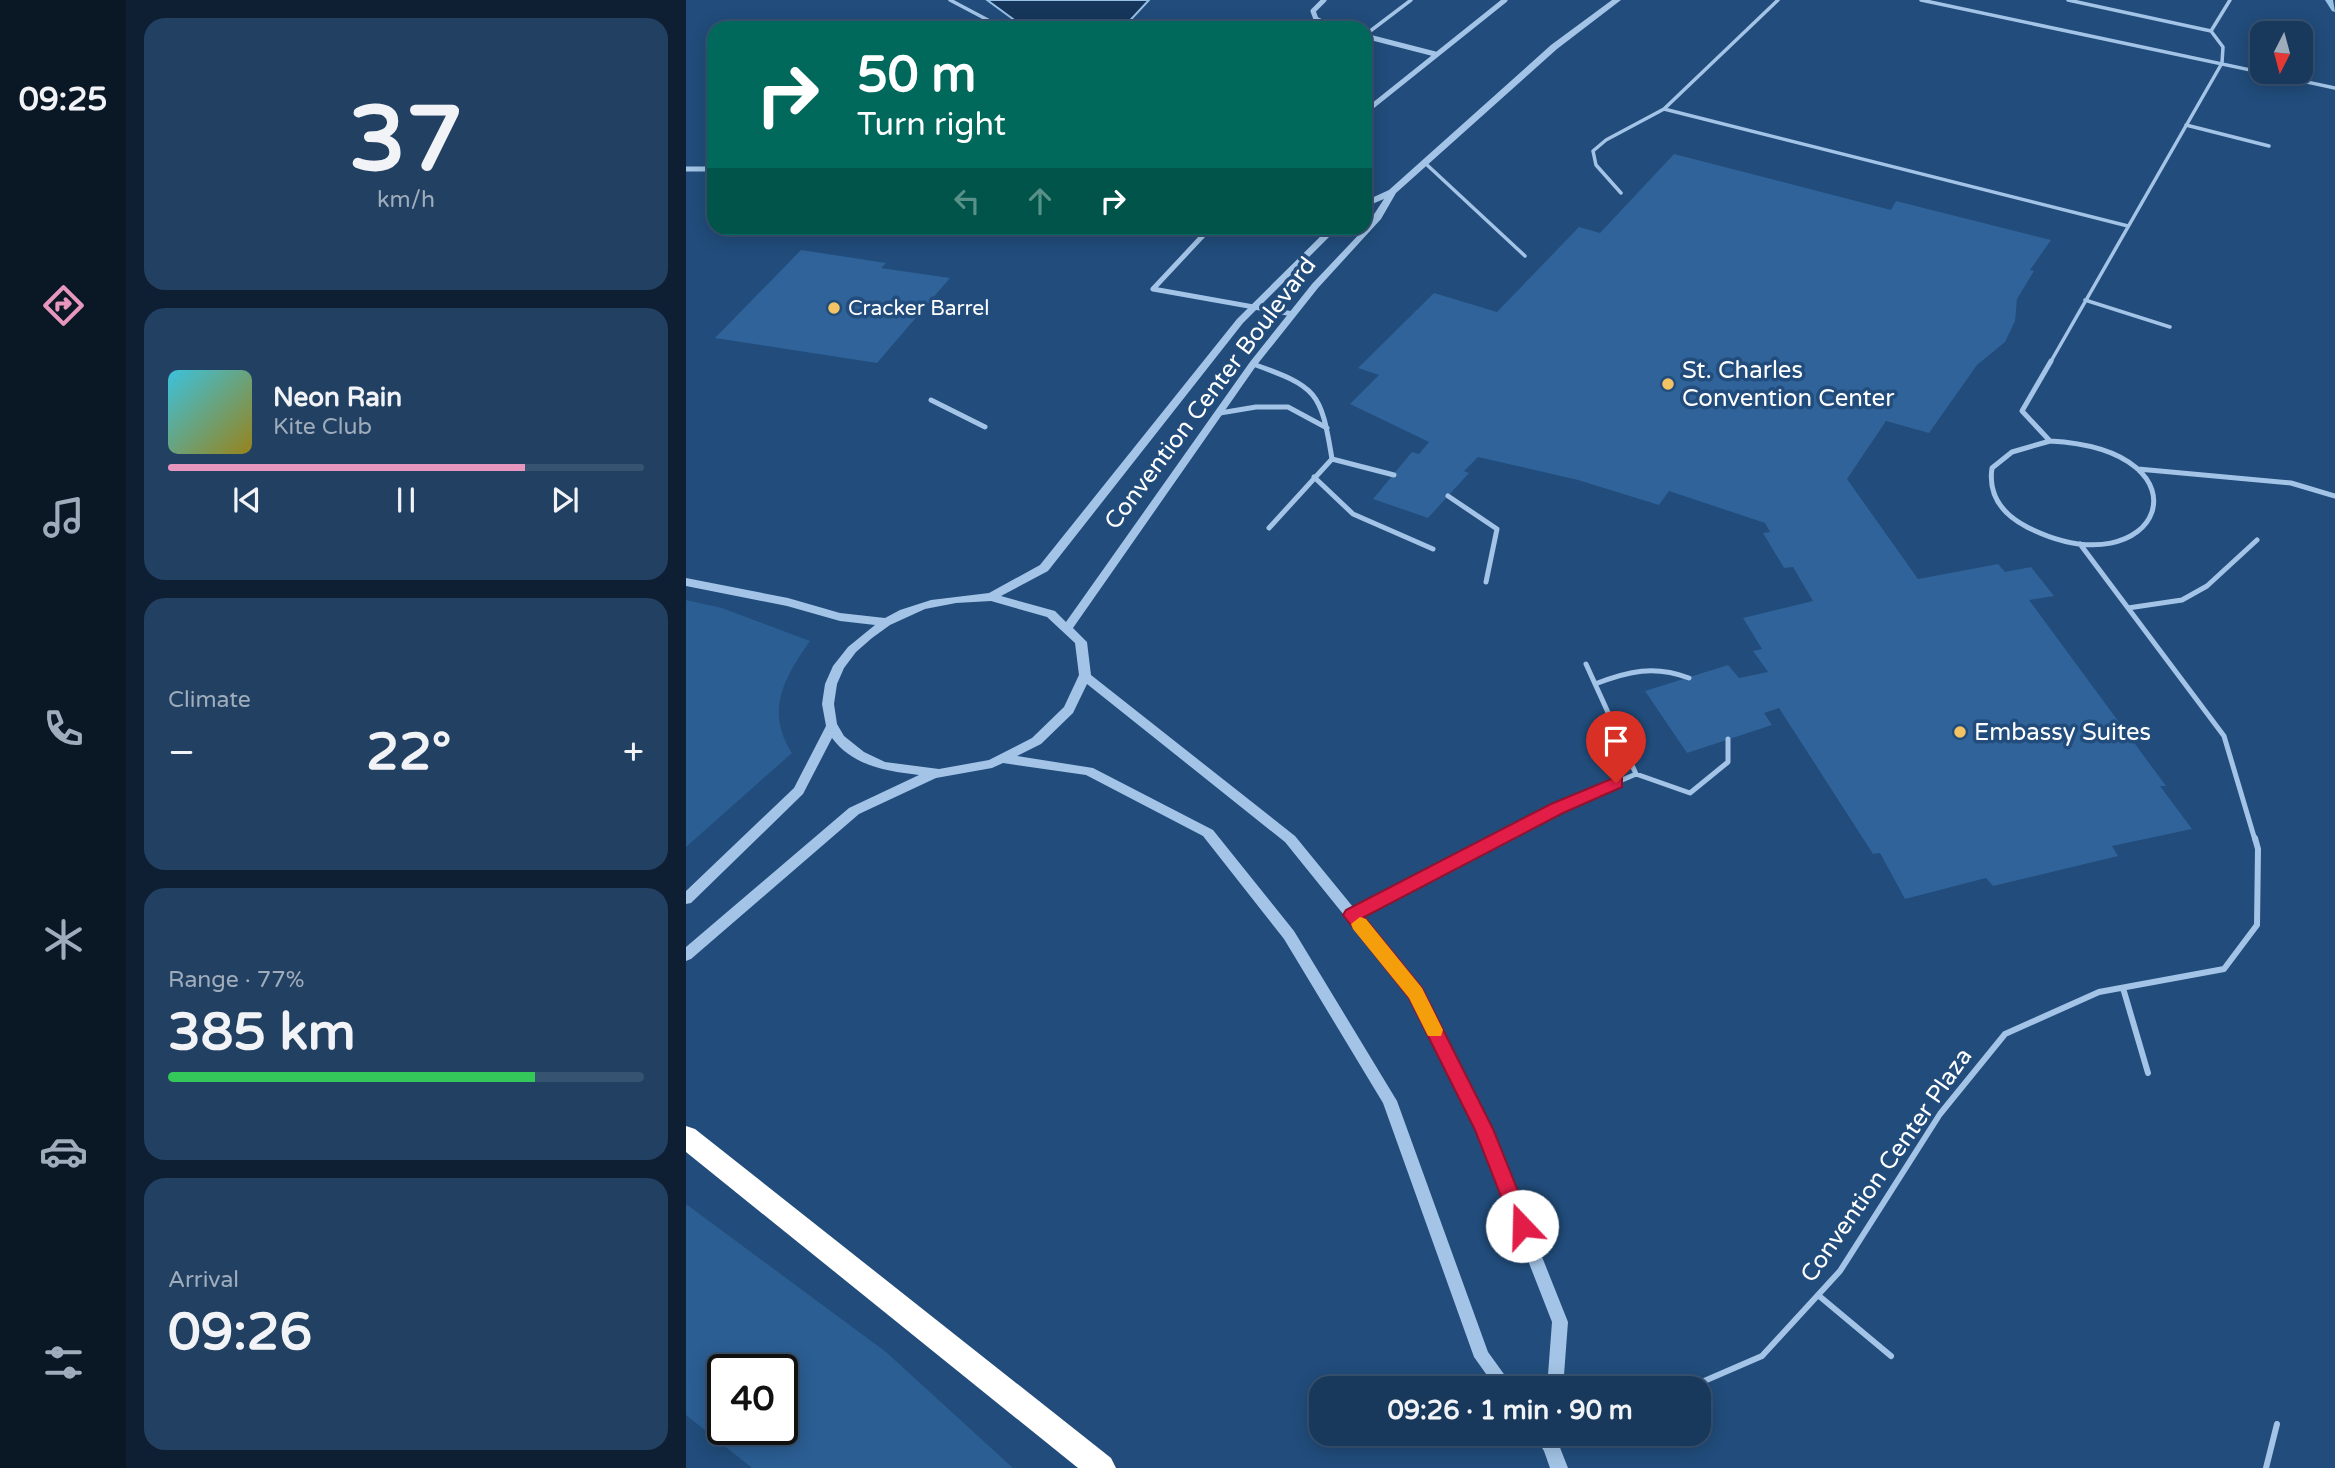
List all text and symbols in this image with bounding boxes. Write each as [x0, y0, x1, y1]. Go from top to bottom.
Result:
north arrow [2250, 21, 2314, 84]
map controls [2250, 21, 2313, 84]
text: 50 m [857, 46, 976, 105]
icon: right [742, 49, 833, 140]
text: 09:25 [19, 81, 107, 119]
text: 37 [349, 85, 463, 195]
text: Turn right [857, 106, 1006, 144]
icon: left [948, 182, 986, 220]
icon: ahead [1021, 182, 1059, 220]
icon: right [1094, 182, 1132, 220]
text: km/h [377, 186, 435, 214]
street label: Convention Center Boulevard [1098, 251, 1322, 535]
icon: directions [39, 281, 88, 330]
place label: Cracker Barrel [848, 296, 989, 321]
marker: Cracker Barrel [826, 300, 842, 316]
place label: St. Charles Convention Center [1682, 356, 1895, 413]
marker: St. Charles Convention Center [1660, 376, 1676, 392]
text: Neon Rain [273, 382, 402, 413]
text: Kite Club [273, 413, 372, 441]
icon: previous [228, 481, 266, 519]
icon: pause [387, 481, 425, 519]
icon: next [546, 481, 584, 519]
icon: music [39, 493, 88, 542]
text: Climate [168, 686, 251, 714]
icon: phone [39, 704, 88, 753]
pin [1586, 711, 1646, 783]
place label: Embassy Suites [1974, 718, 2151, 747]
text: 22° [366, 721, 451, 784]
icon: arrive [1597, 722, 1635, 760]
marker: Embassy Suites [1952, 724, 1968, 740]
text: − [168, 730, 195, 776]
text: + [623, 730, 644, 776]
icon: climate [39, 915, 88, 964]
text: Range · 77% [168, 966, 304, 994]
text: 385 km [168, 1001, 356, 1064]
street label: Convention Center Plaza [1794, 1043, 1978, 1288]
icon: car [39, 1127, 88, 1176]
position arrow [1485, 1189, 1559, 1263]
text: Arrival [168, 1266, 239, 1294]
text: 09:26 [168, 1301, 312, 1364]
icon: filters [39, 1338, 88, 1387]
speed limit sign: 40 [707, 1354, 798, 1445]
text: 09:26 · 1 min · 90 m [1387, 1395, 1633, 1426]

